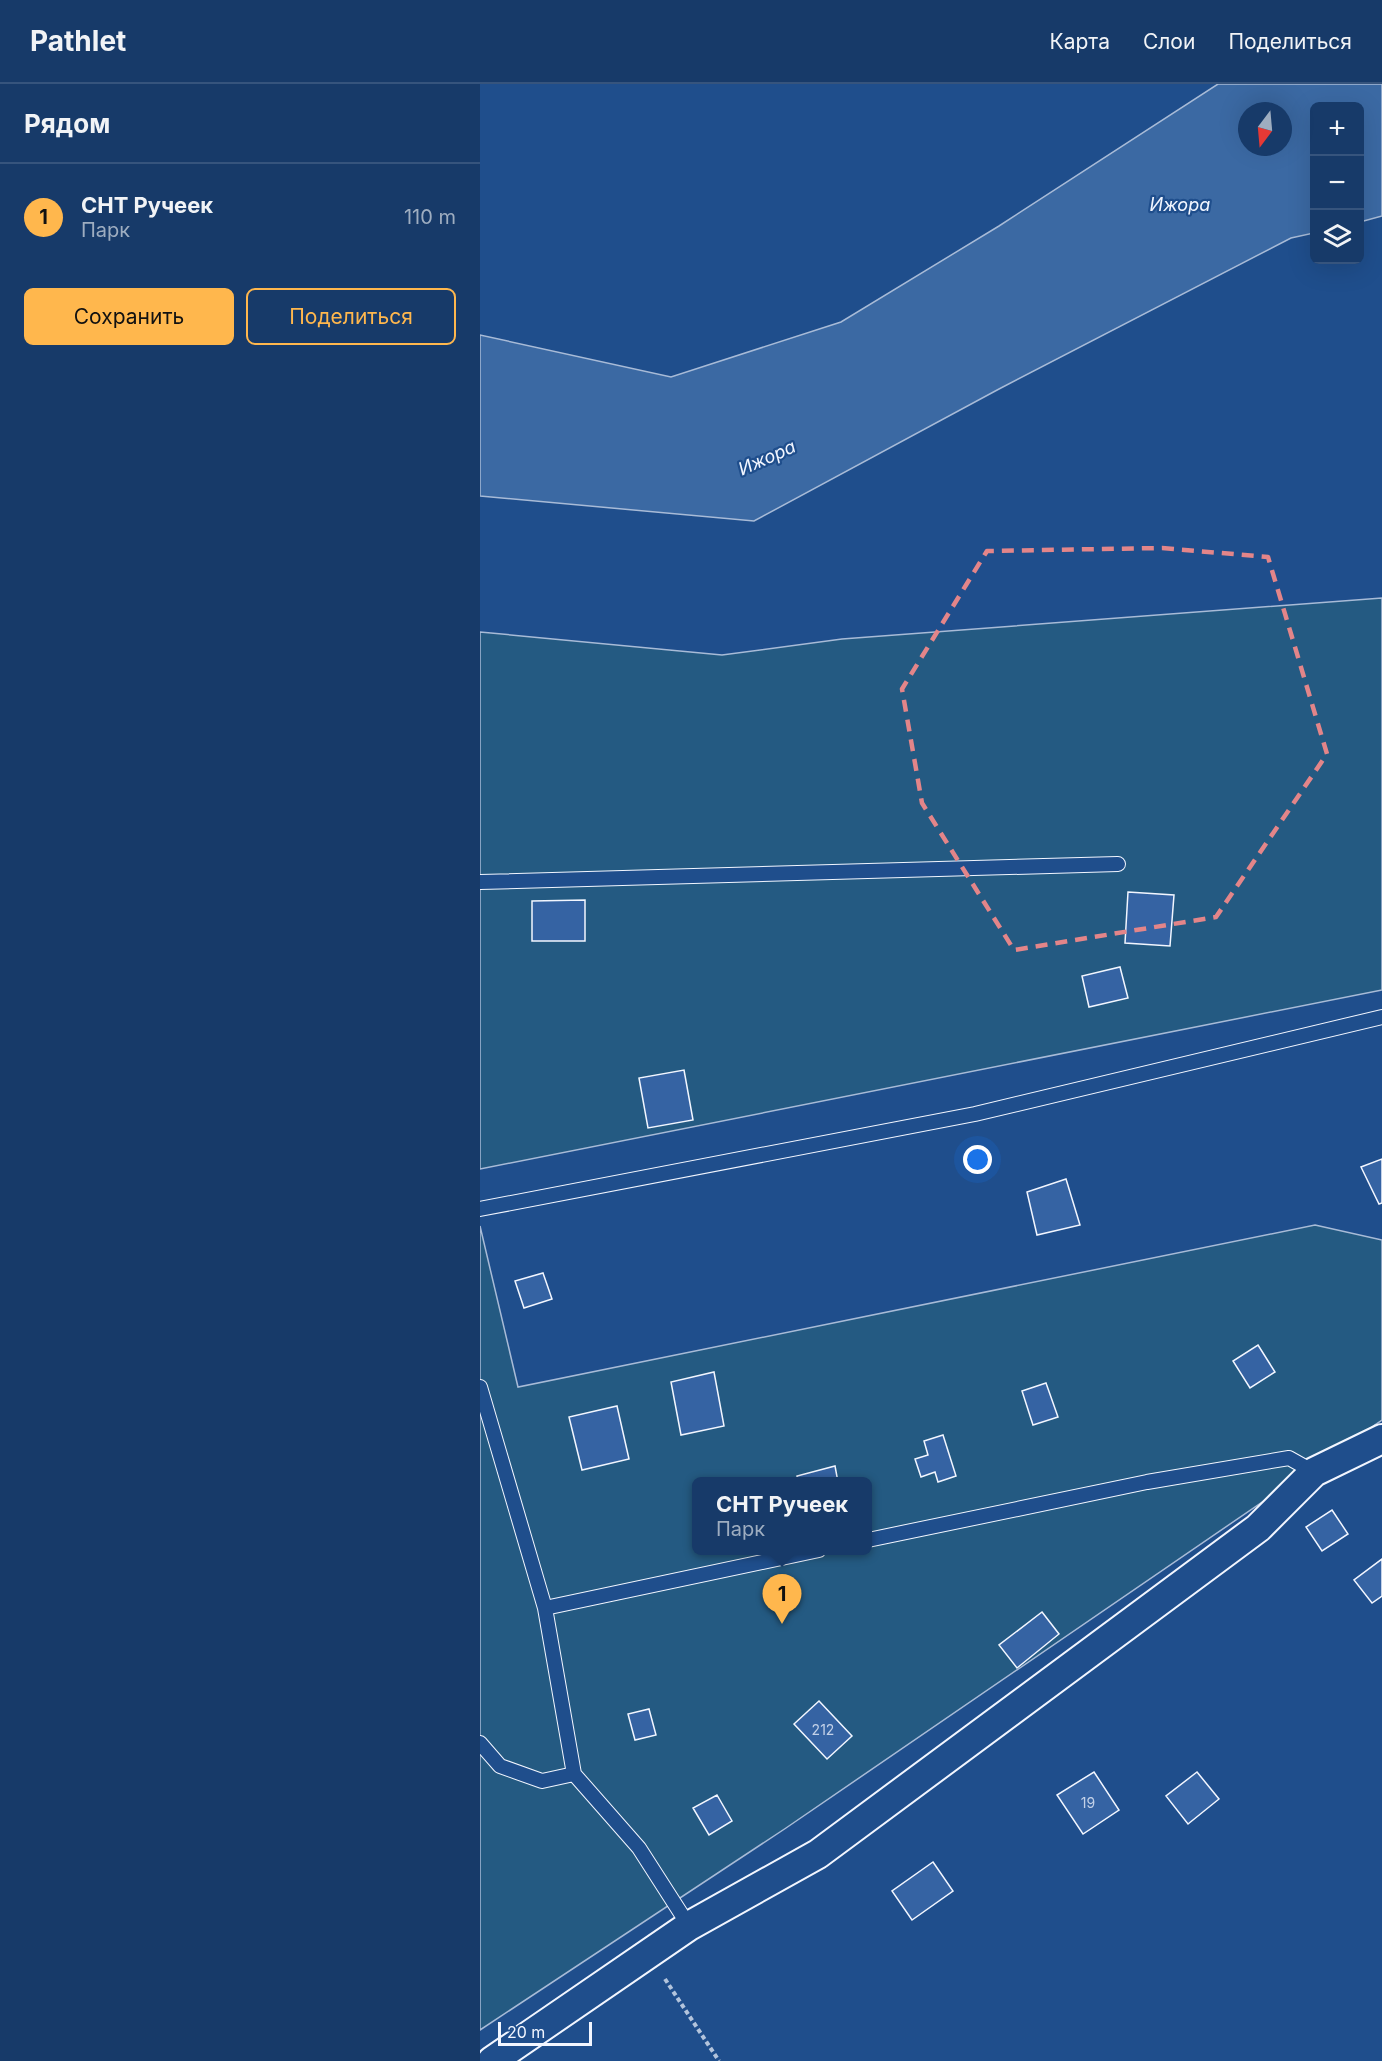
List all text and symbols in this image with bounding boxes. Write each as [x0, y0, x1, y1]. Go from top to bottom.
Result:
text: Pathlet [30, 24, 126, 58]
text: Карта [1050, 29, 1110, 54]
text: Слои [1143, 29, 1195, 54]
text: Поделиться [1228, 29, 1352, 54]
north arrow [1238, 102, 1292, 156]
map controls [1310, 102, 1364, 264]
button: + [1310, 102, 1364, 156]
text: Рядом [24, 108, 110, 139]
button: − [1310, 156, 1364, 210]
text: СНТ Ручеек [81, 192, 213, 218]
water label: Ижора [1150, 194, 1210, 215]
text: 1 [39, 205, 48, 229]
text: 110 m [404, 205, 456, 229]
button: layers [1310, 210, 1364, 264]
text: Парк [81, 218, 130, 242]
button: Сохранить [24, 288, 234, 345]
button: Поделиться [246, 288, 456, 345]
water label: Ижора [735, 436, 799, 479]
your location [963, 1145, 992, 1174]
popup [692, 1477, 872, 1555]
text: СНТ Ручеек [716, 1491, 848, 1517]
text: Парк [716, 1517, 765, 1541]
pin: 1 [762, 1574, 802, 1624]
house number: 212 [812, 1721, 834, 1738]
house number: 19 [1081, 1794, 1095, 1811]
scale bar [498, 2019, 592, 2046]
text: 20 m [507, 2022, 545, 2042]

